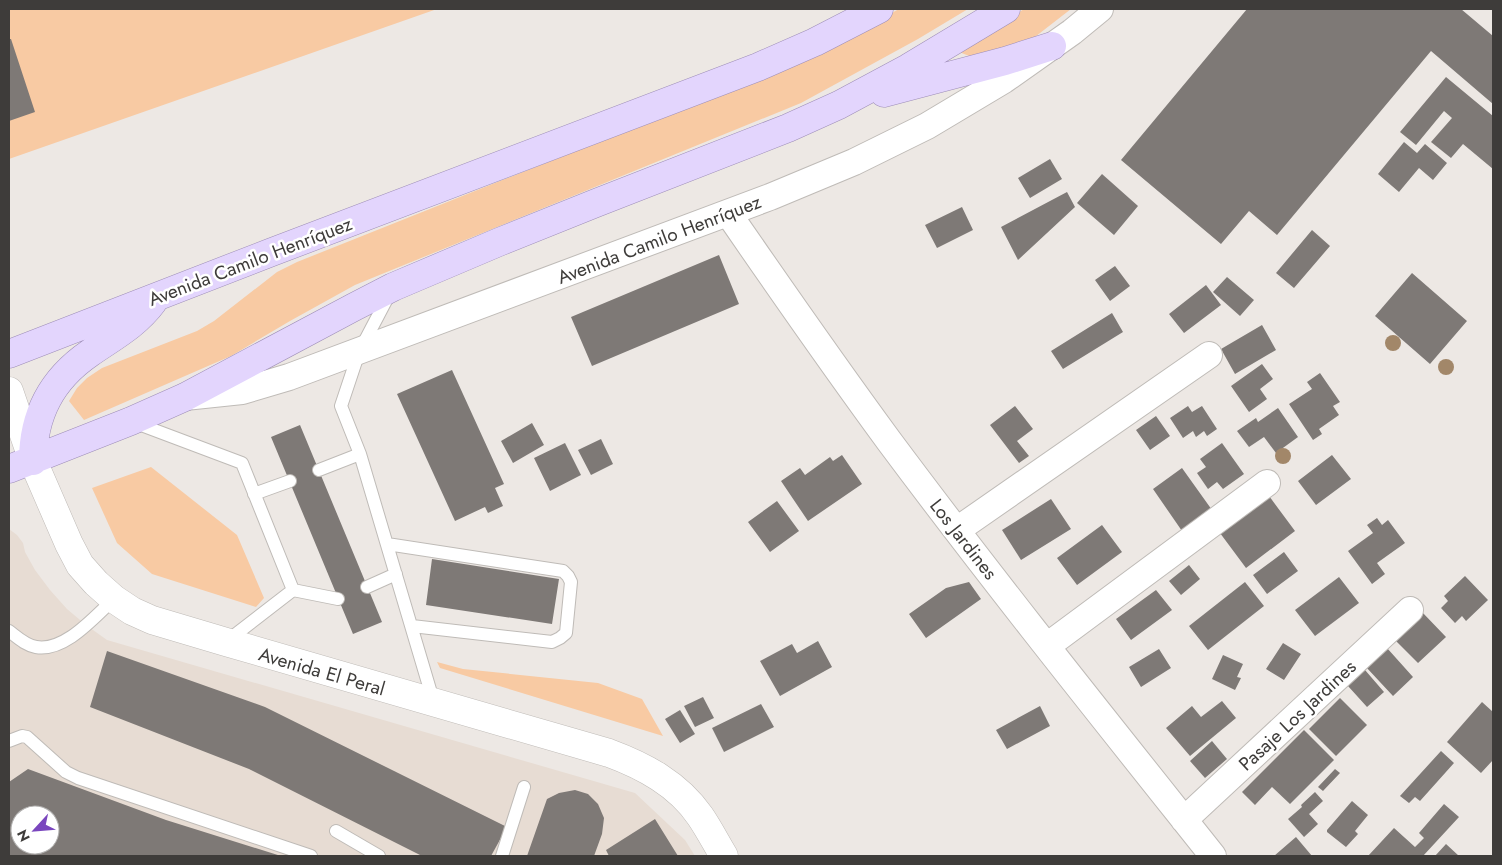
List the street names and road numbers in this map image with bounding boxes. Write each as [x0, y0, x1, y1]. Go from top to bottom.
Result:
street label: Avenida Camilo Henríquez [553, 188, 765, 291]
street label: Avenida Camilo Henríquez [144, 210, 356, 313]
street label: Los Jardines [924, 493, 1004, 586]
street label: Avenida El Peral [256, 641, 388, 702]
street label: Pasaje Los Jardines [1233, 654, 1362, 777]

